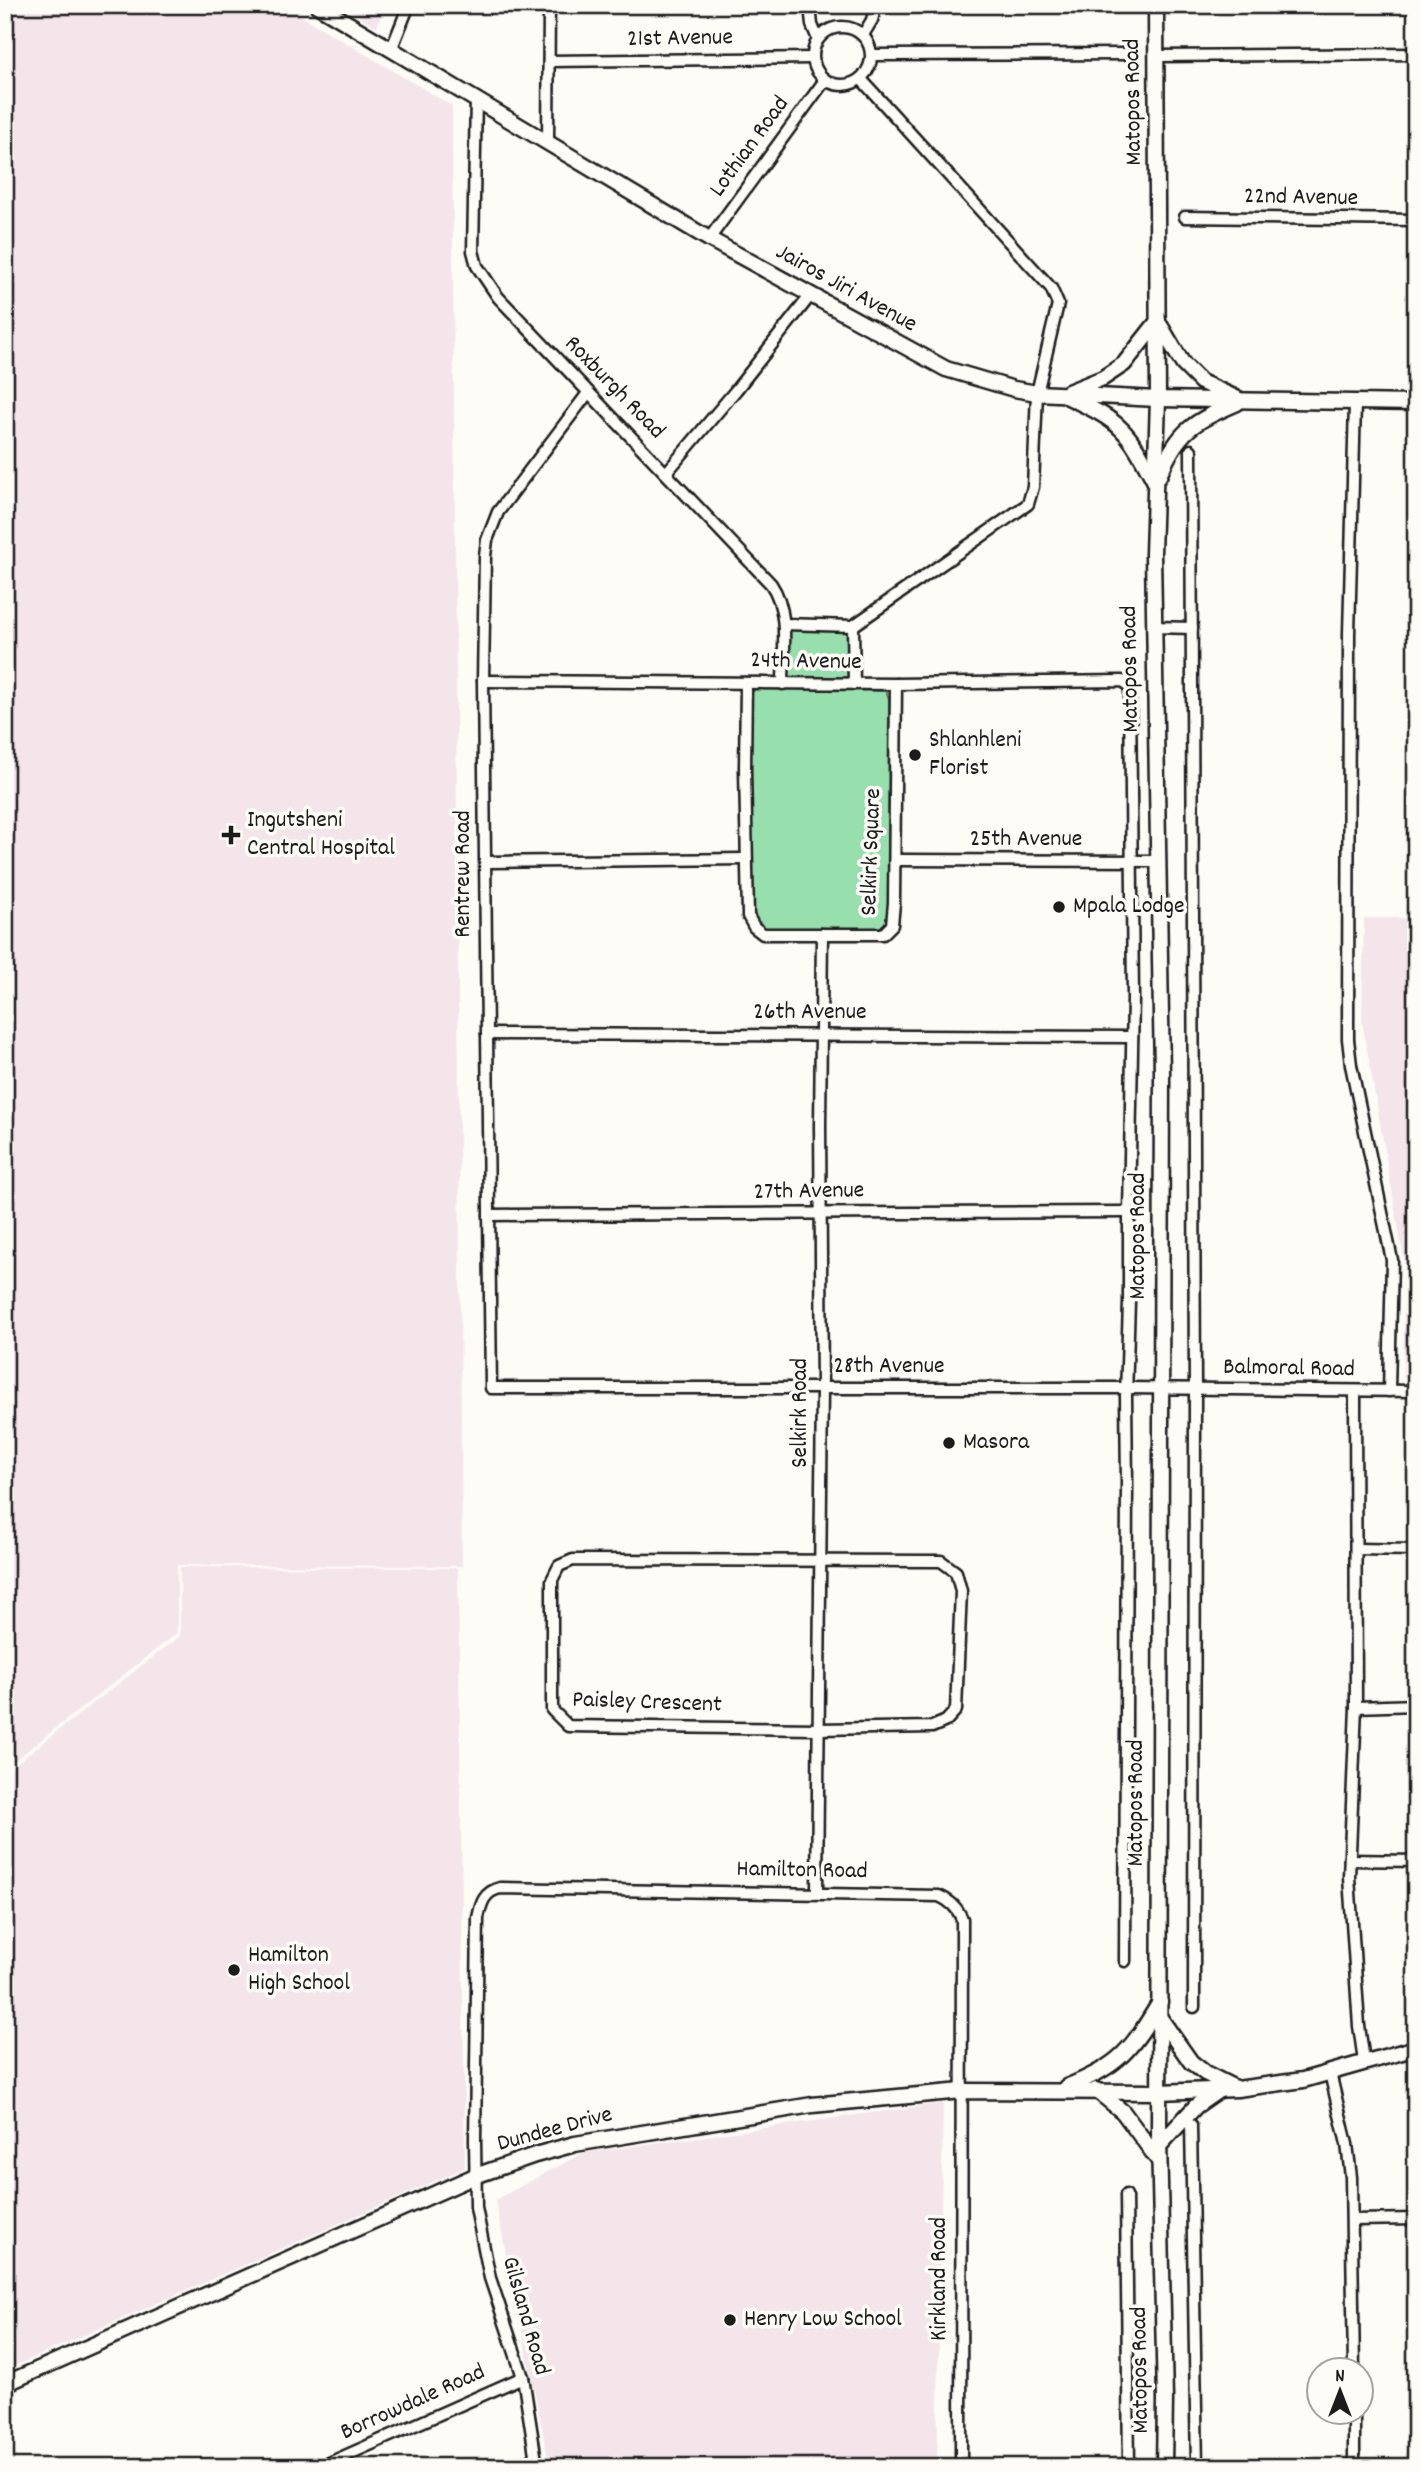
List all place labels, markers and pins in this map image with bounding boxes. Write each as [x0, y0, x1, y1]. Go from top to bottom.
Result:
place label: Shlanhleni Florist [929, 724, 1021, 786]
marker: Shlanhleni Florist [907, 747, 923, 763]
place label: Ingutsheni Central Hospital [247, 804, 395, 866]
marker: Ingutsheni Central Hospital [221, 825, 241, 845]
place label: Mpala Lodge [1073, 890, 1185, 924]
marker: Mpala Lodge [1051, 899, 1067, 915]
place label: Masora [963, 1426, 1030, 1460]
marker: Masora [941, 1435, 957, 1451]
place label: Hamilton High School [248, 1939, 350, 2001]
marker: Hamilton High School [226, 1962, 242, 1978]
place label: Henry Low School [744, 2303, 902, 2337]
marker: Henry Low School [722, 2312, 738, 2328]

